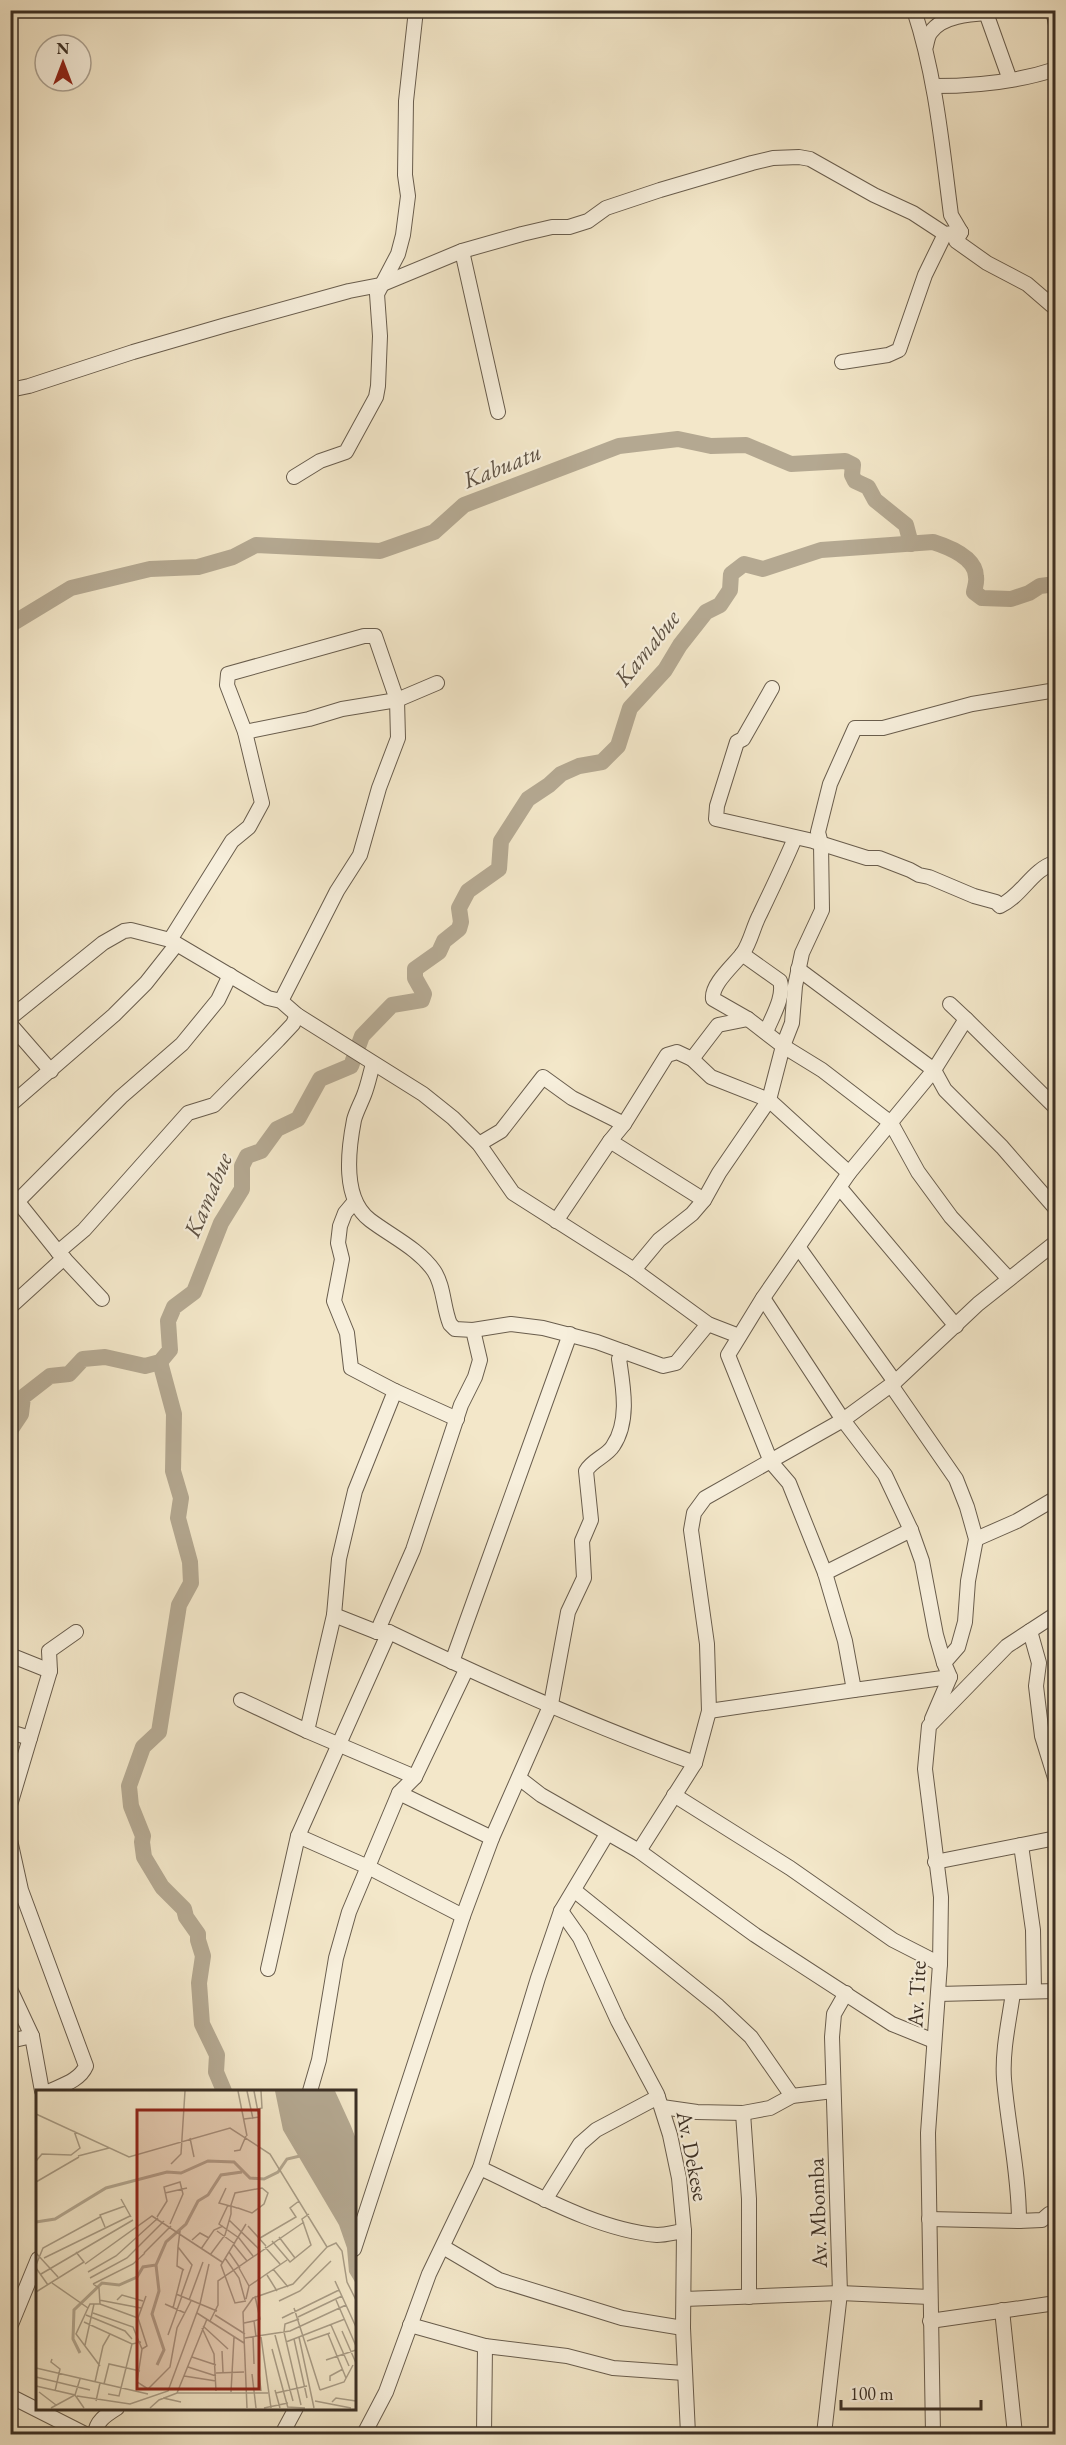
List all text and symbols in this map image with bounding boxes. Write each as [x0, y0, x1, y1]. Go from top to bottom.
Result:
north arrow [33, 33, 93, 93]
text: N [57, 38, 70, 59]
water label: Kabuatu [457, 436, 546, 496]
water label: Kamabue [606, 603, 687, 693]
water label: Kamabue [175, 1147, 240, 1243]
street label: Av. Tite [900, 1959, 933, 2029]
inset map [36, 2090, 356, 2409]
street label: Av. Dekese [669, 2108, 716, 2204]
street label: Av. Mbomba [801, 2157, 834, 2269]
scale bar [841, 2373, 980, 2411]
text: 100 m [850, 2382, 894, 2405]

